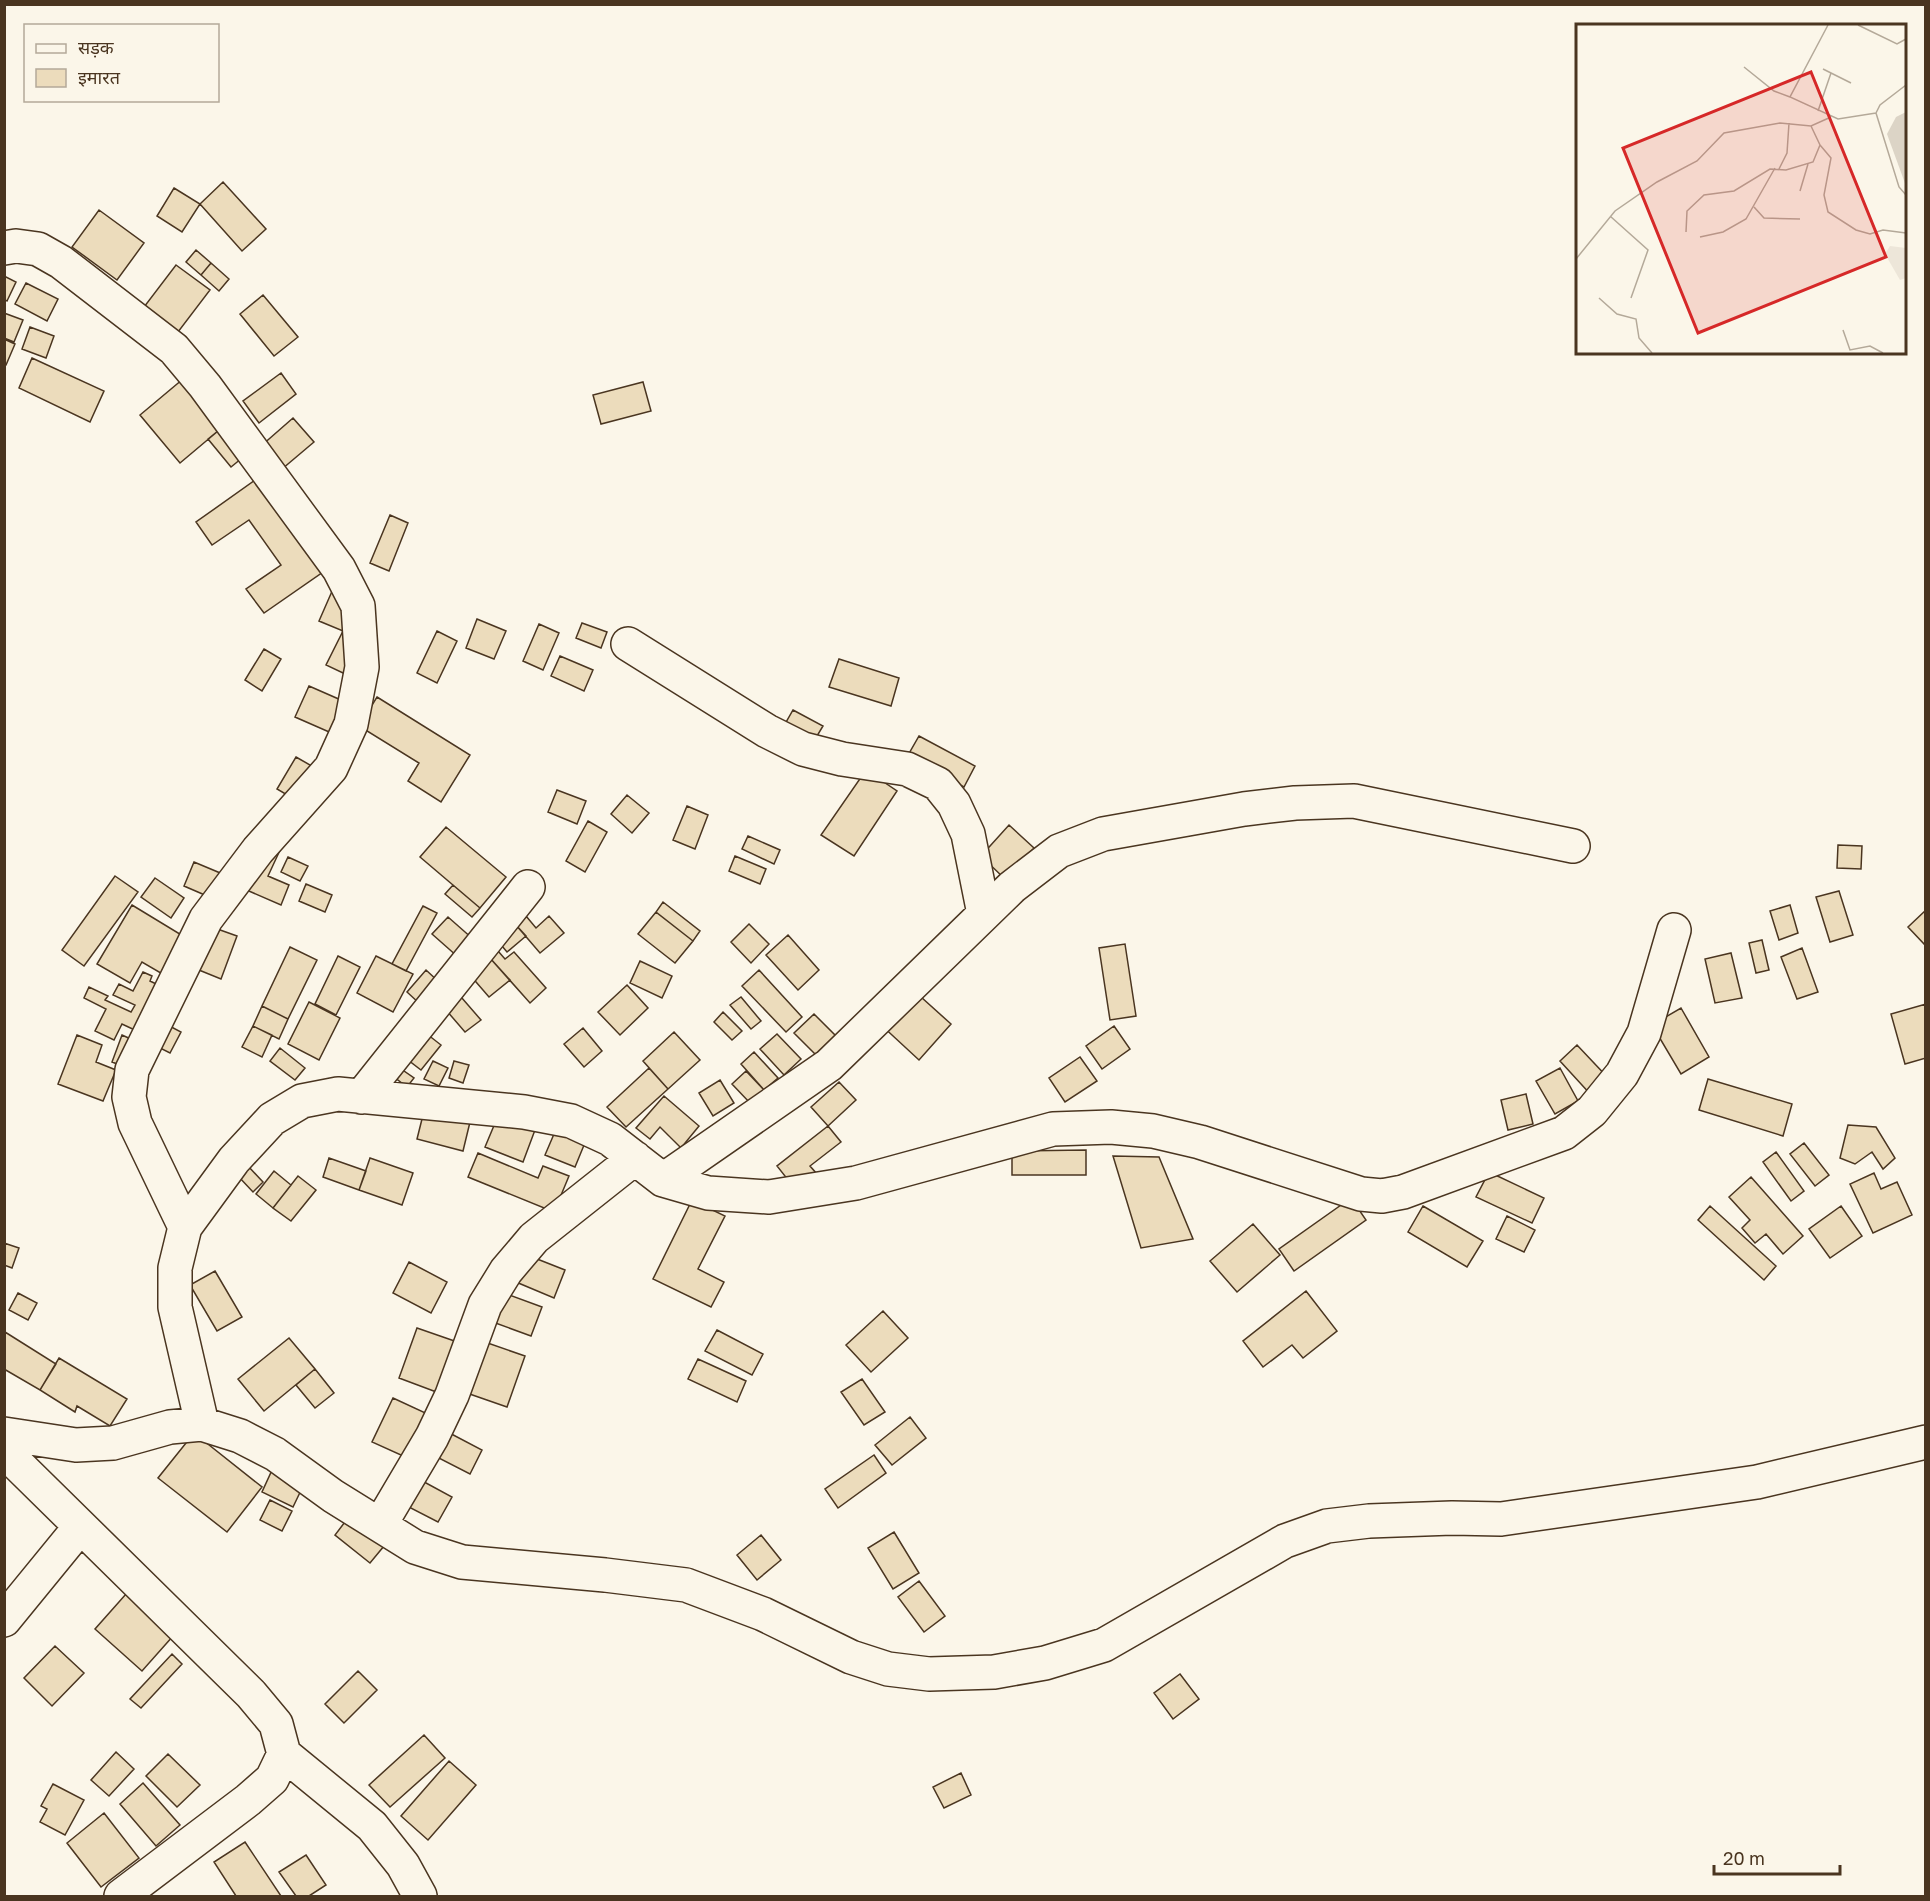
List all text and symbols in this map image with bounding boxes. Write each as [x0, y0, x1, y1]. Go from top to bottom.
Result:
legend [24, 24, 219, 102]
inset map [1576, 24, 1906, 354]
text: सड़क [78, 36, 115, 58]
text: इमारत [78, 66, 121, 88]
scale bar [1714, 1838, 1840, 1876]
text: 20 m [1723, 1847, 1765, 1869]

